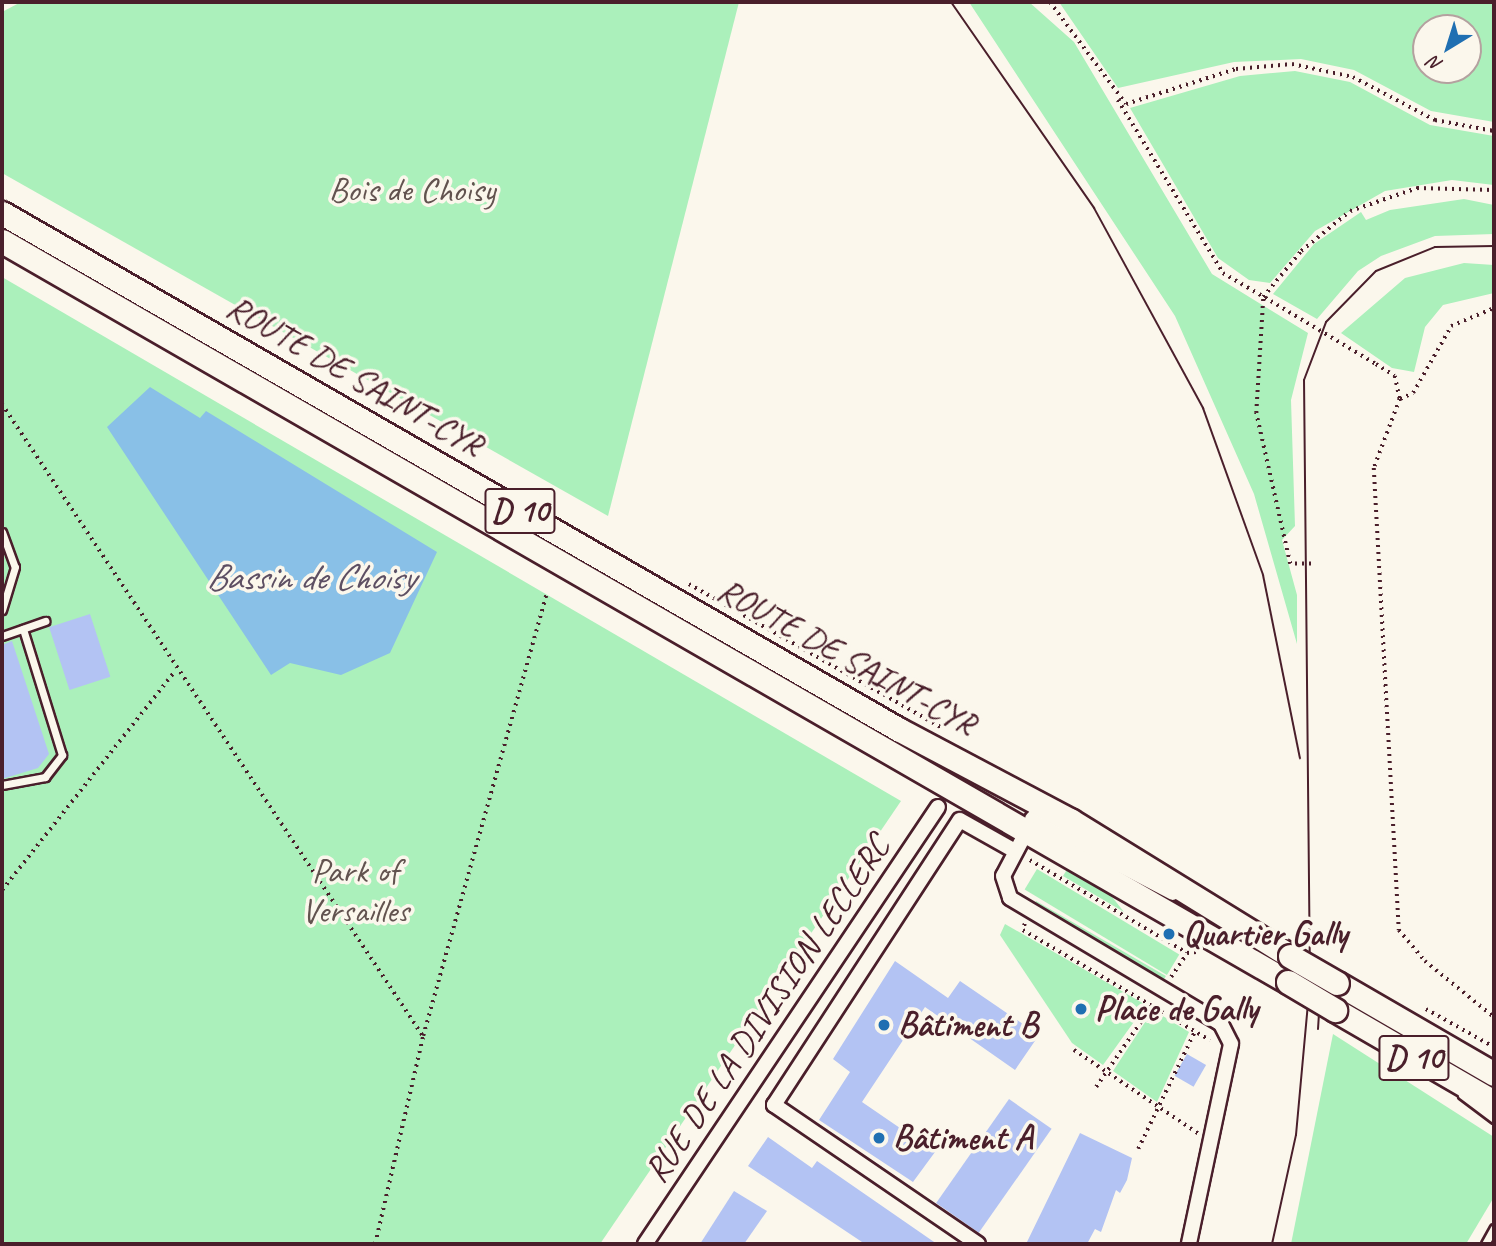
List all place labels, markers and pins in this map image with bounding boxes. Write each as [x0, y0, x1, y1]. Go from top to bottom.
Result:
place label: Quartier Gally [1183, 913, 1349, 955]
marker: Quartier Gally [1161, 926, 1177, 942]
place label: Place de Gally [1095, 988, 1258, 1030]
marker: Place de Gally [1073, 1001, 1089, 1017]
place label: Bâtiment B [898, 1004, 1038, 1046]
marker: Bâtiment B [876, 1017, 892, 1033]
place label: Bâtiment A [893, 1117, 1032, 1159]
marker: Bâtiment A [871, 1130, 887, 1146]

